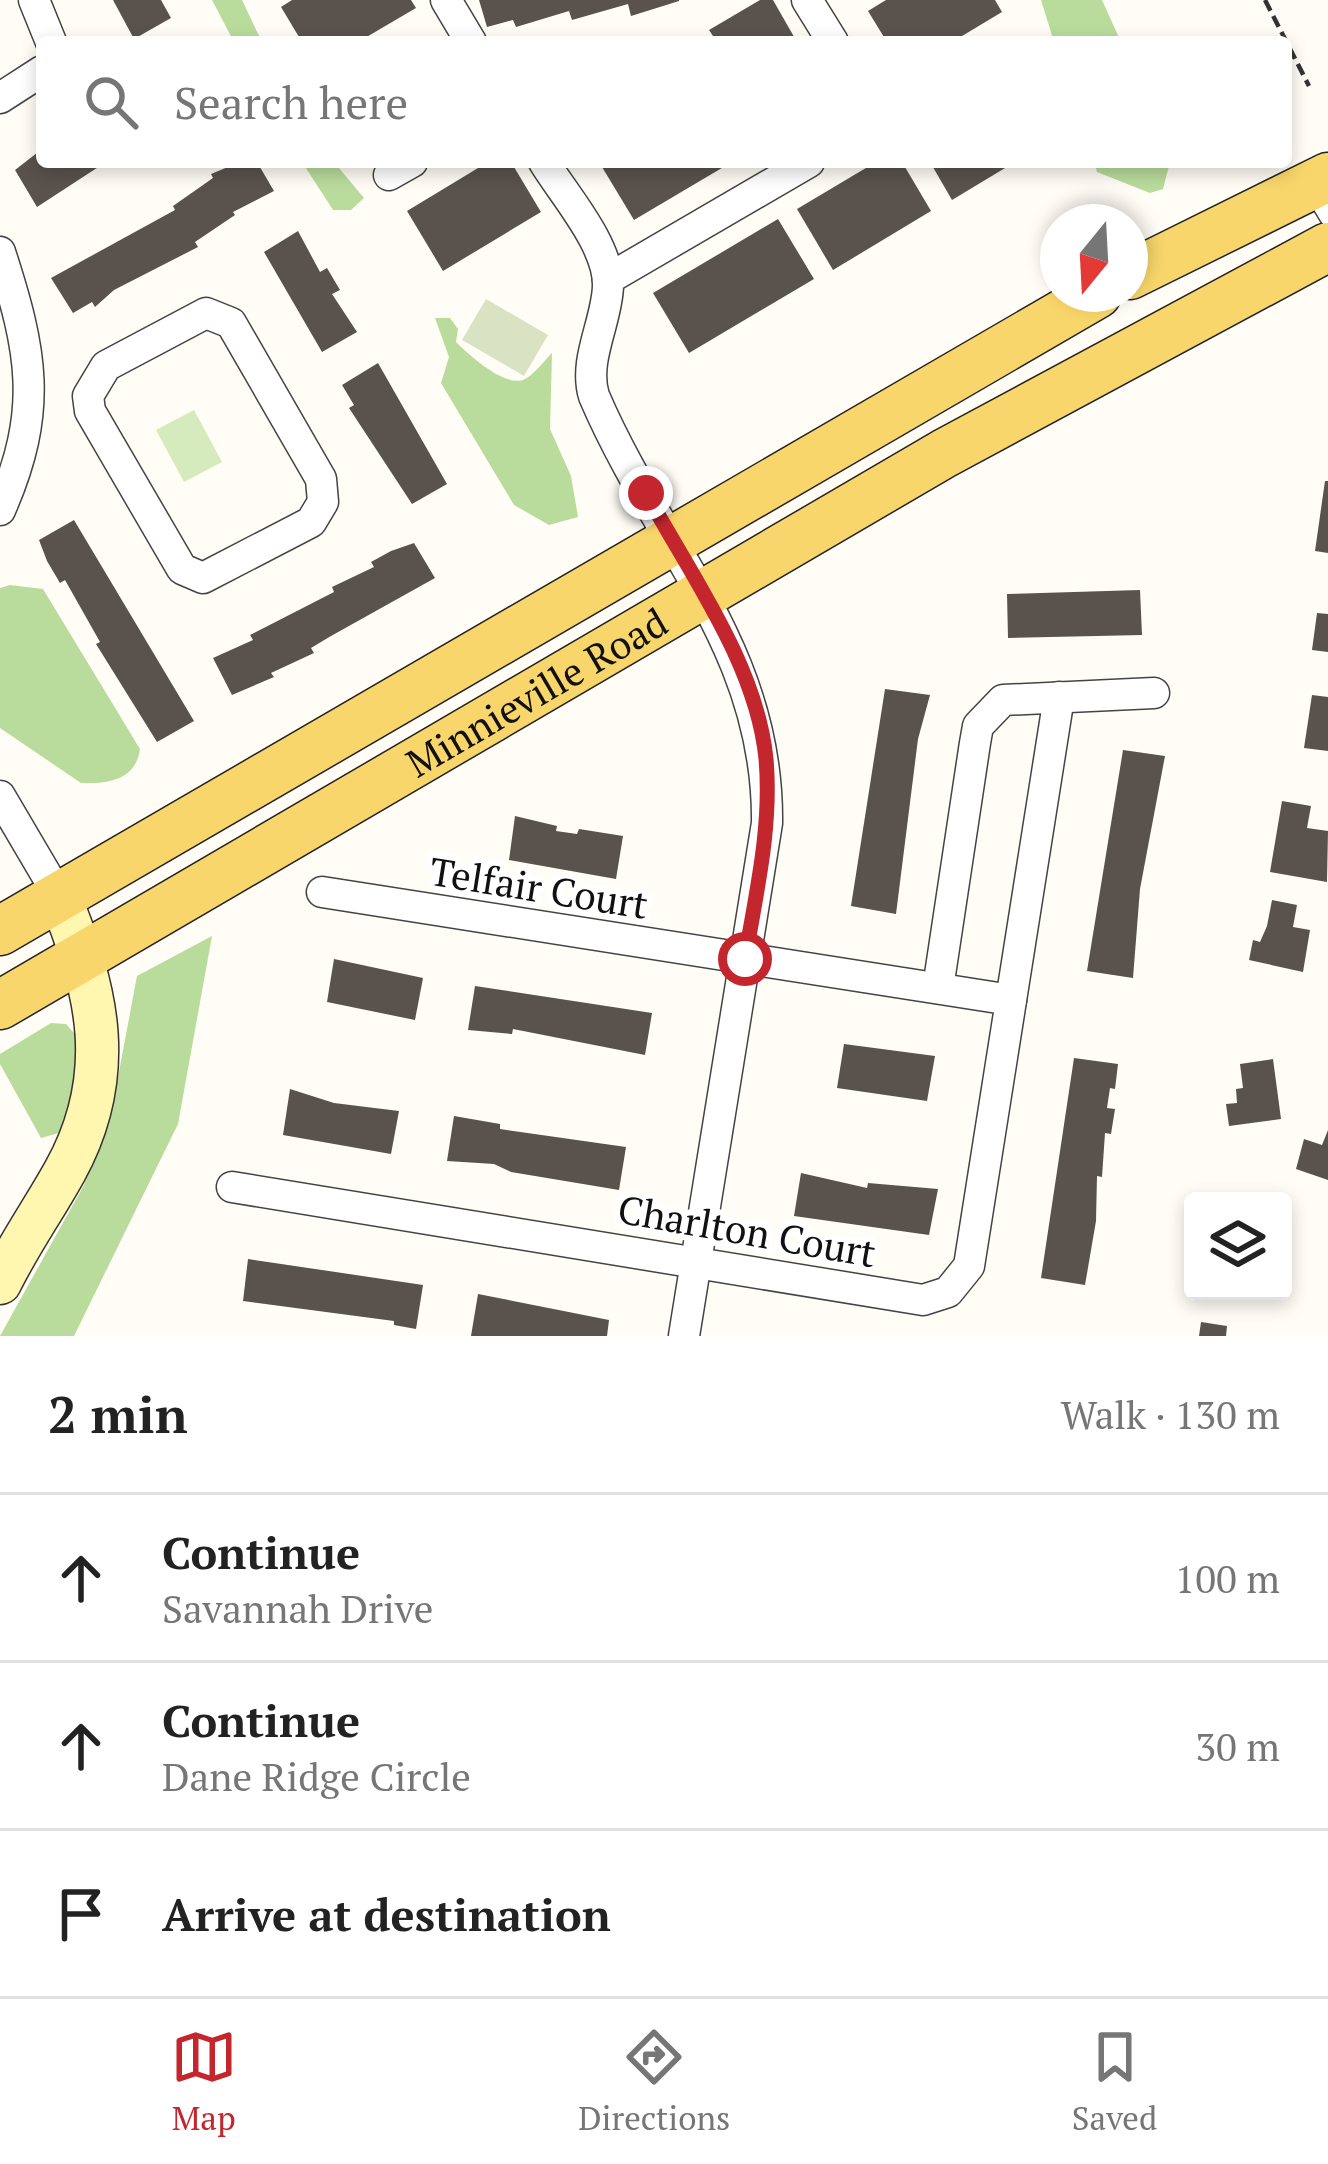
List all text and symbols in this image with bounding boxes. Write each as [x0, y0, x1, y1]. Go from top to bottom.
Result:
search box [36, 36, 1292, 168]
icon: search [78, 69, 144, 135]
text: Search here [174, 72, 408, 132]
north arrow [1040, 204, 1148, 312]
route end [619, 466, 673, 520]
street label: Minnieville Road [396, 595, 676, 788]
street label: Telfair Court [426, 844, 652, 930]
route start [718, 932, 772, 986]
street label: Charlton Court [614, 1182, 880, 1278]
map controls [1184, 1192, 1292, 1300]
button: layers [1184, 1192, 1292, 1300]
text: 2 min [48, 1380, 188, 1448]
text: Walk · 130 m [1061, 1388, 1280, 1440]
text: Continue [162, 1522, 360, 1582]
icon: ahead [48, 1545, 114, 1611]
text: 100 m [1175, 1552, 1280, 1604]
text: Savannah Drive [162, 1582, 433, 1634]
text: Continue [162, 1690, 360, 1750]
icon: ahead [48, 1713, 114, 1779]
text: 30 m [1195, 1720, 1280, 1772]
text: Dane Ridge Circle [162, 1750, 471, 1802]
icon: arrive [48, 1881, 114, 1947]
text: Arrive at destination [162, 1884, 611, 1944]
tab: Map [171, 2024, 237, 2139]
tab: Directions [578, 2024, 730, 2139]
tab: Saved [1072, 2024, 1157, 2139]

